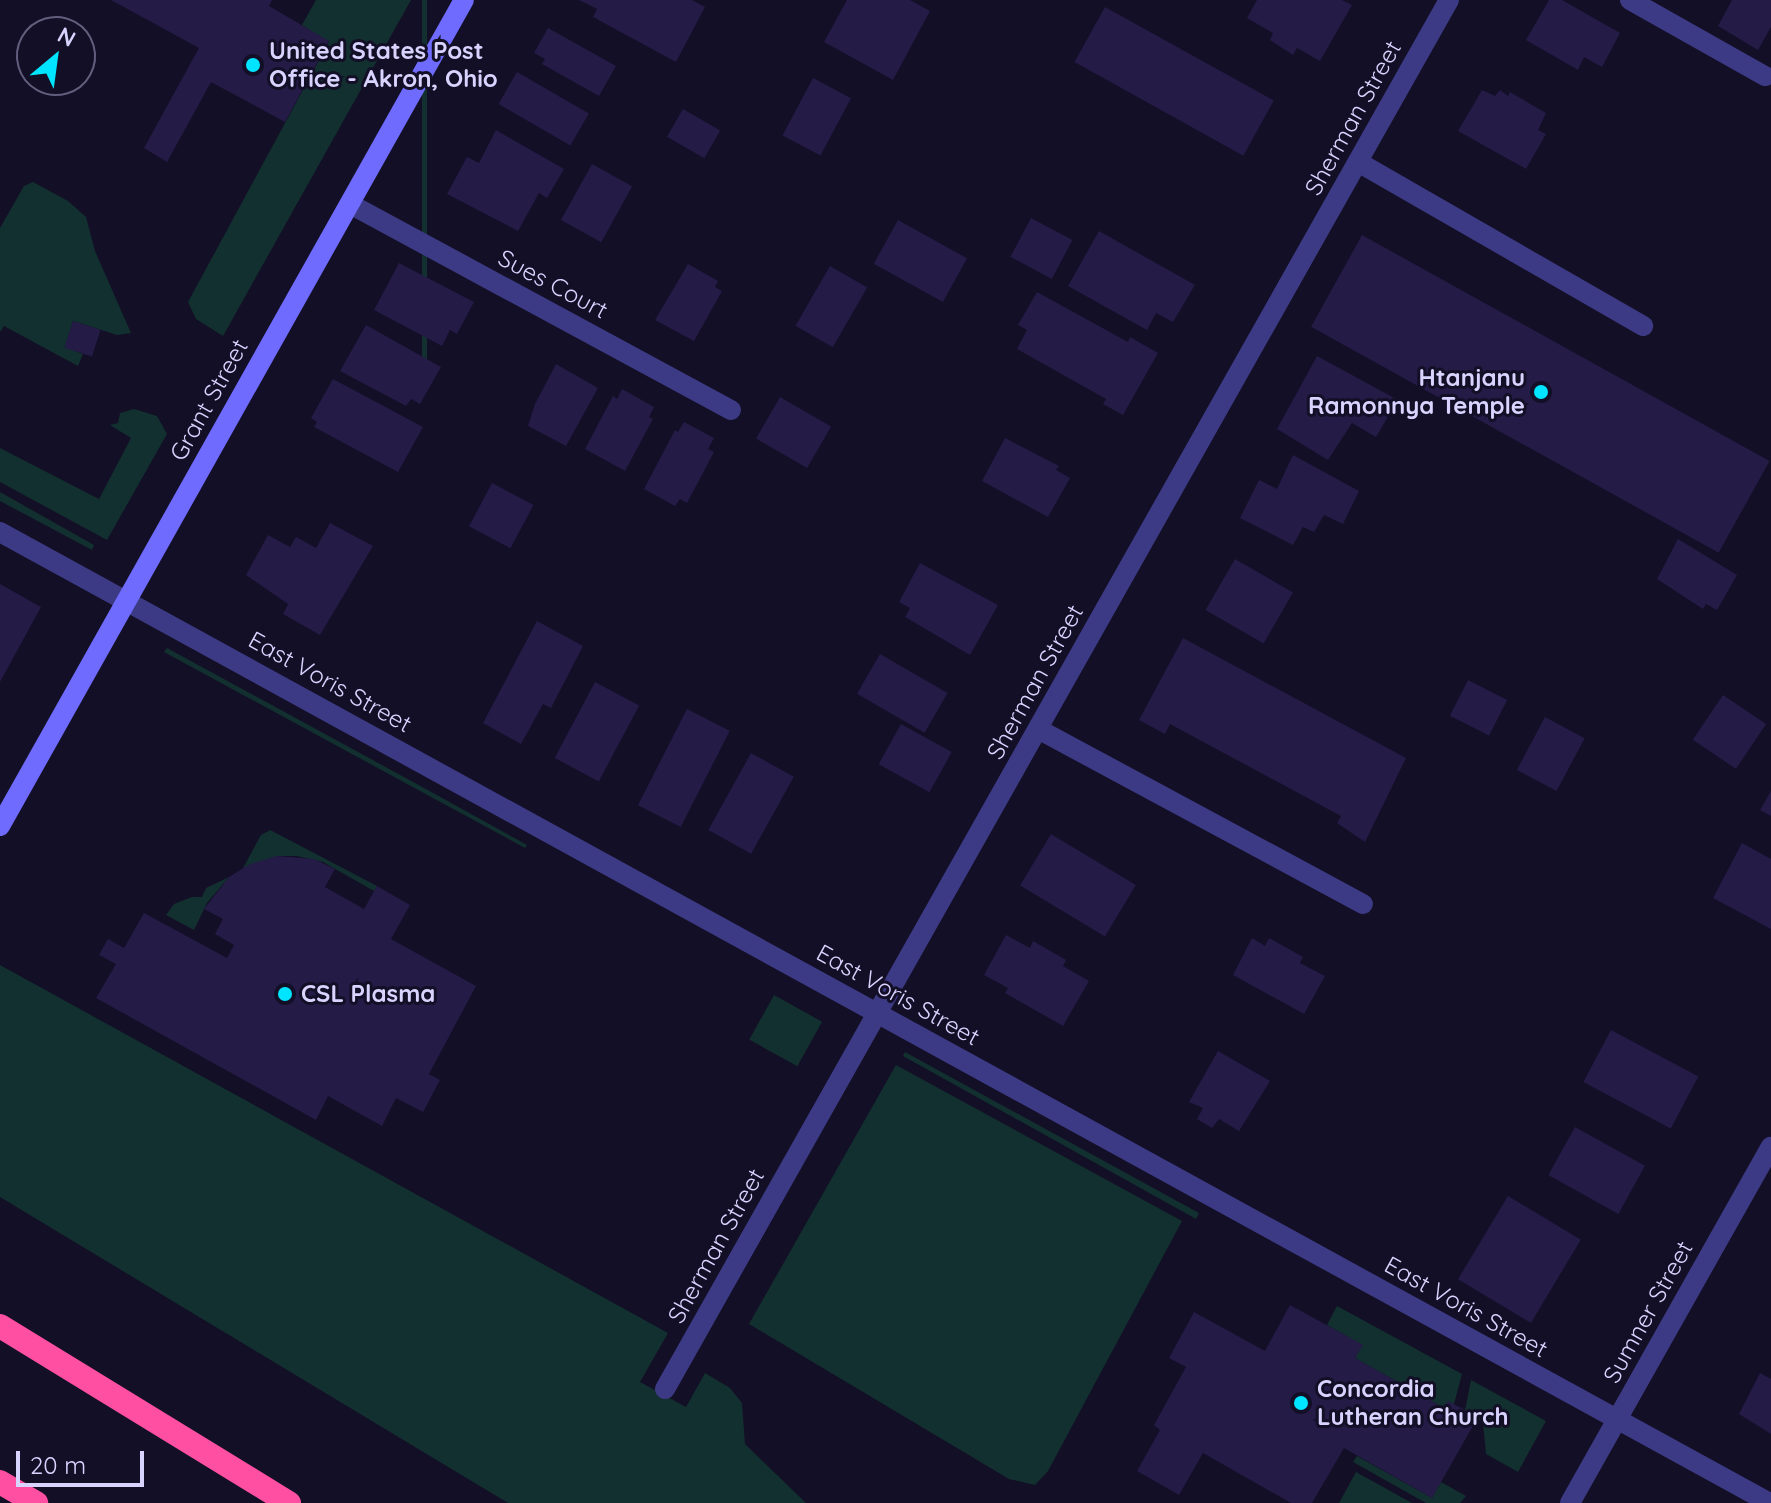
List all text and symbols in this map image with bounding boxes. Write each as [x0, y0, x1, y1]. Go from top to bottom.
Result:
north arrow [16, 16, 96, 96]
text: N [53, 21, 81, 53]
street label: Sherman Street [1299, 36, 1407, 200]
place label: United States Post Office - Akron, Ohio [269, 37, 498, 93]
marker: United States Post Office - Akron, Ohio [244, 56, 262, 74]
street label: Sues Court [493, 243, 613, 325]
street label: Grant Street [164, 334, 254, 466]
place label: Htanjanu Ramonnya Temple [1308, 364, 1525, 420]
marker: Htanjanu Ramonnya Temple [1532, 383, 1550, 401]
street label: Sherman Street [981, 600, 1089, 764]
street label: East Voris Street [244, 625, 416, 739]
street label: East Voris Street [812, 938, 984, 1052]
place label: CSL Plasma [301, 980, 435, 1008]
marker: CSL Plasma [276, 985, 294, 1003]
street label: Sherman Street [662, 1164, 770, 1328]
street label: Sumner Street [1597, 1236, 1699, 1388]
street label: East Voris Street [1380, 1250, 1552, 1364]
place label: Concordia Lutheran Church [1317, 1375, 1508, 1431]
marker: Concordia Lutheran Church [1292, 1394, 1310, 1412]
scale bar [20, 1435, 148, 1485]
text: 20 m [30, 1450, 86, 1480]

